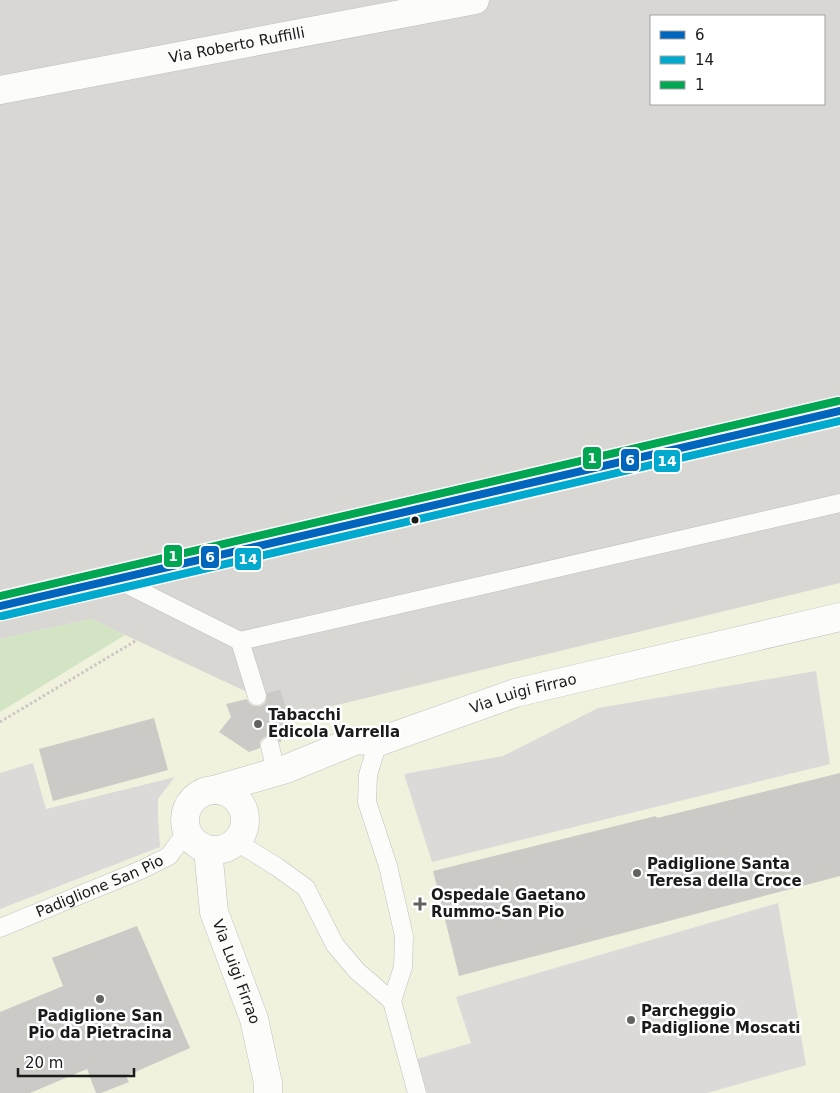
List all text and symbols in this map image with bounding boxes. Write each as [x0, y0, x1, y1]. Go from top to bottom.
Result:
legend [650, 15, 825, 105]
street label: Via Roberto Ruffilli [167, 23, 306, 67]
text: 6 [695, 26, 705, 44]
text: 14 [695, 51, 714, 69]
text: 1 [695, 76, 705, 94]
line badge: 1 [582, 446, 602, 470]
line badge: 6 [620, 448, 640, 472]
line badge: 14 [653, 449, 681, 473]
text: 1 [587, 450, 597, 466]
text: 6 [625, 452, 635, 468]
text: 14 [657, 453, 677, 469]
unlabelled marker [410, 515, 420, 525]
line badge: 1 [163, 544, 183, 568]
line badge: 6 [200, 545, 220, 569]
line badge: 14 [234, 547, 262, 571]
text: 1 [168, 548, 178, 564]
text: 6 [205, 549, 215, 565]
text: 14 [238, 551, 258, 567]
street label: Via Luigi Firrao [467, 670, 578, 717]
place label: Tabacchi Edicola Varrella [268, 706, 400, 741]
marker: Tabacchi Edicola Varrella [252, 718, 264, 730]
street label: Padiglione San Pio [33, 851, 167, 921]
place label: Padiglione Santa Teresa della Croce [647, 855, 802, 890]
marker: Padiglione Santa Teresa della Croce [631, 867, 643, 879]
place label: Ospedale Gaetano Rummo-San Pio [431, 886, 586, 921]
marker: Ospedale Gaetano Rummo-San Pio [413, 897, 427, 911]
street label: Via Luigi Firrao [209, 917, 264, 1026]
marker: Padiglione San Pio da Pietracina [94, 993, 106, 1005]
place label: Parcheggio Padiglione Moscati [641, 1002, 800, 1037]
place label: Padiglione San Pio da Pietracina [28, 1007, 172, 1042]
marker: Parcheggio Padiglione Moscati [625, 1014, 637, 1026]
scale bar [18, 1046, 134, 1078]
text: 20 m [25, 1054, 63, 1072]

